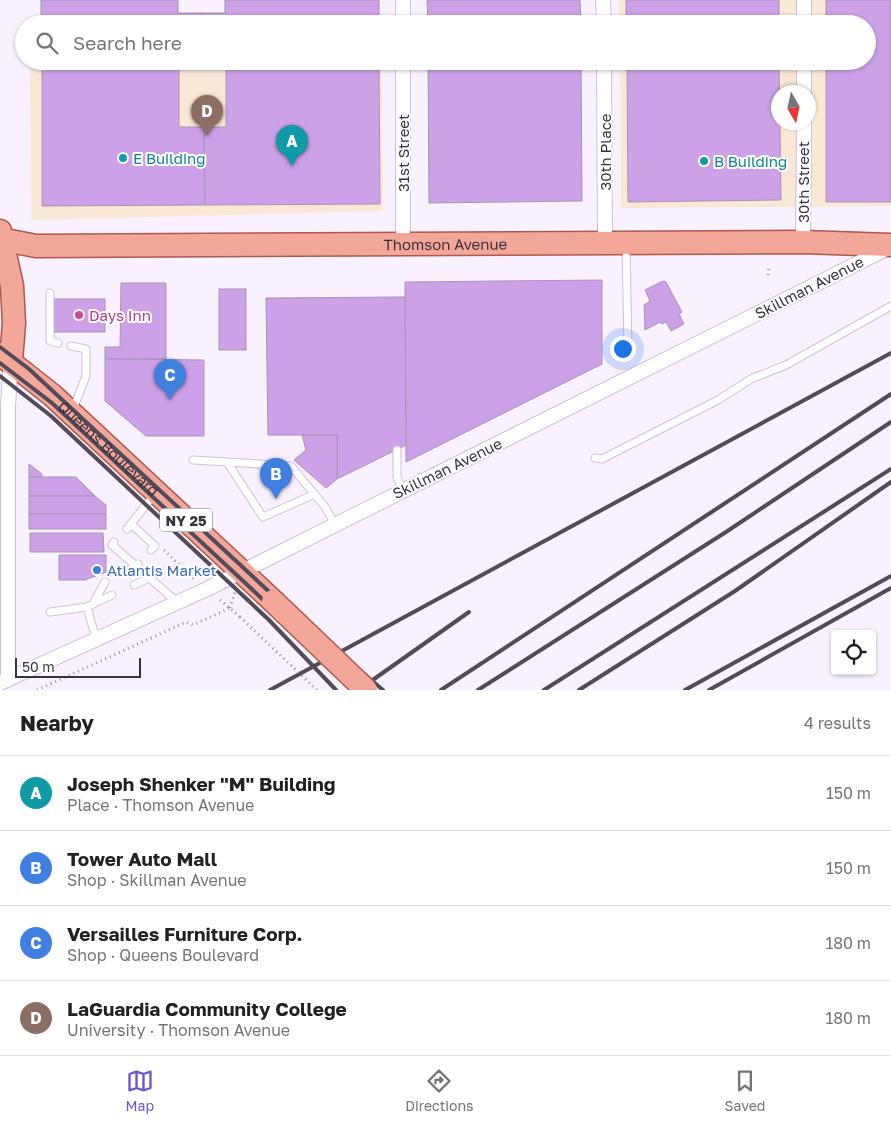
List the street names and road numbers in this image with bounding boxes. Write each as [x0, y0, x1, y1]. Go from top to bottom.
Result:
street label: 30th Place [596, 113, 614, 191]
street label: 31st Street [394, 114, 412, 192]
street label: 30th Street [794, 141, 812, 223]
street label: Thomson Avenue [383, 235, 508, 253]
street label: Skillman Avenue [752, 252, 867, 322]
street label: Queens Boulevard [55, 397, 163, 499]
street label: Skillman Avenue [389, 434, 505, 502]
road number: NY 25 [160, 508, 212, 532]

